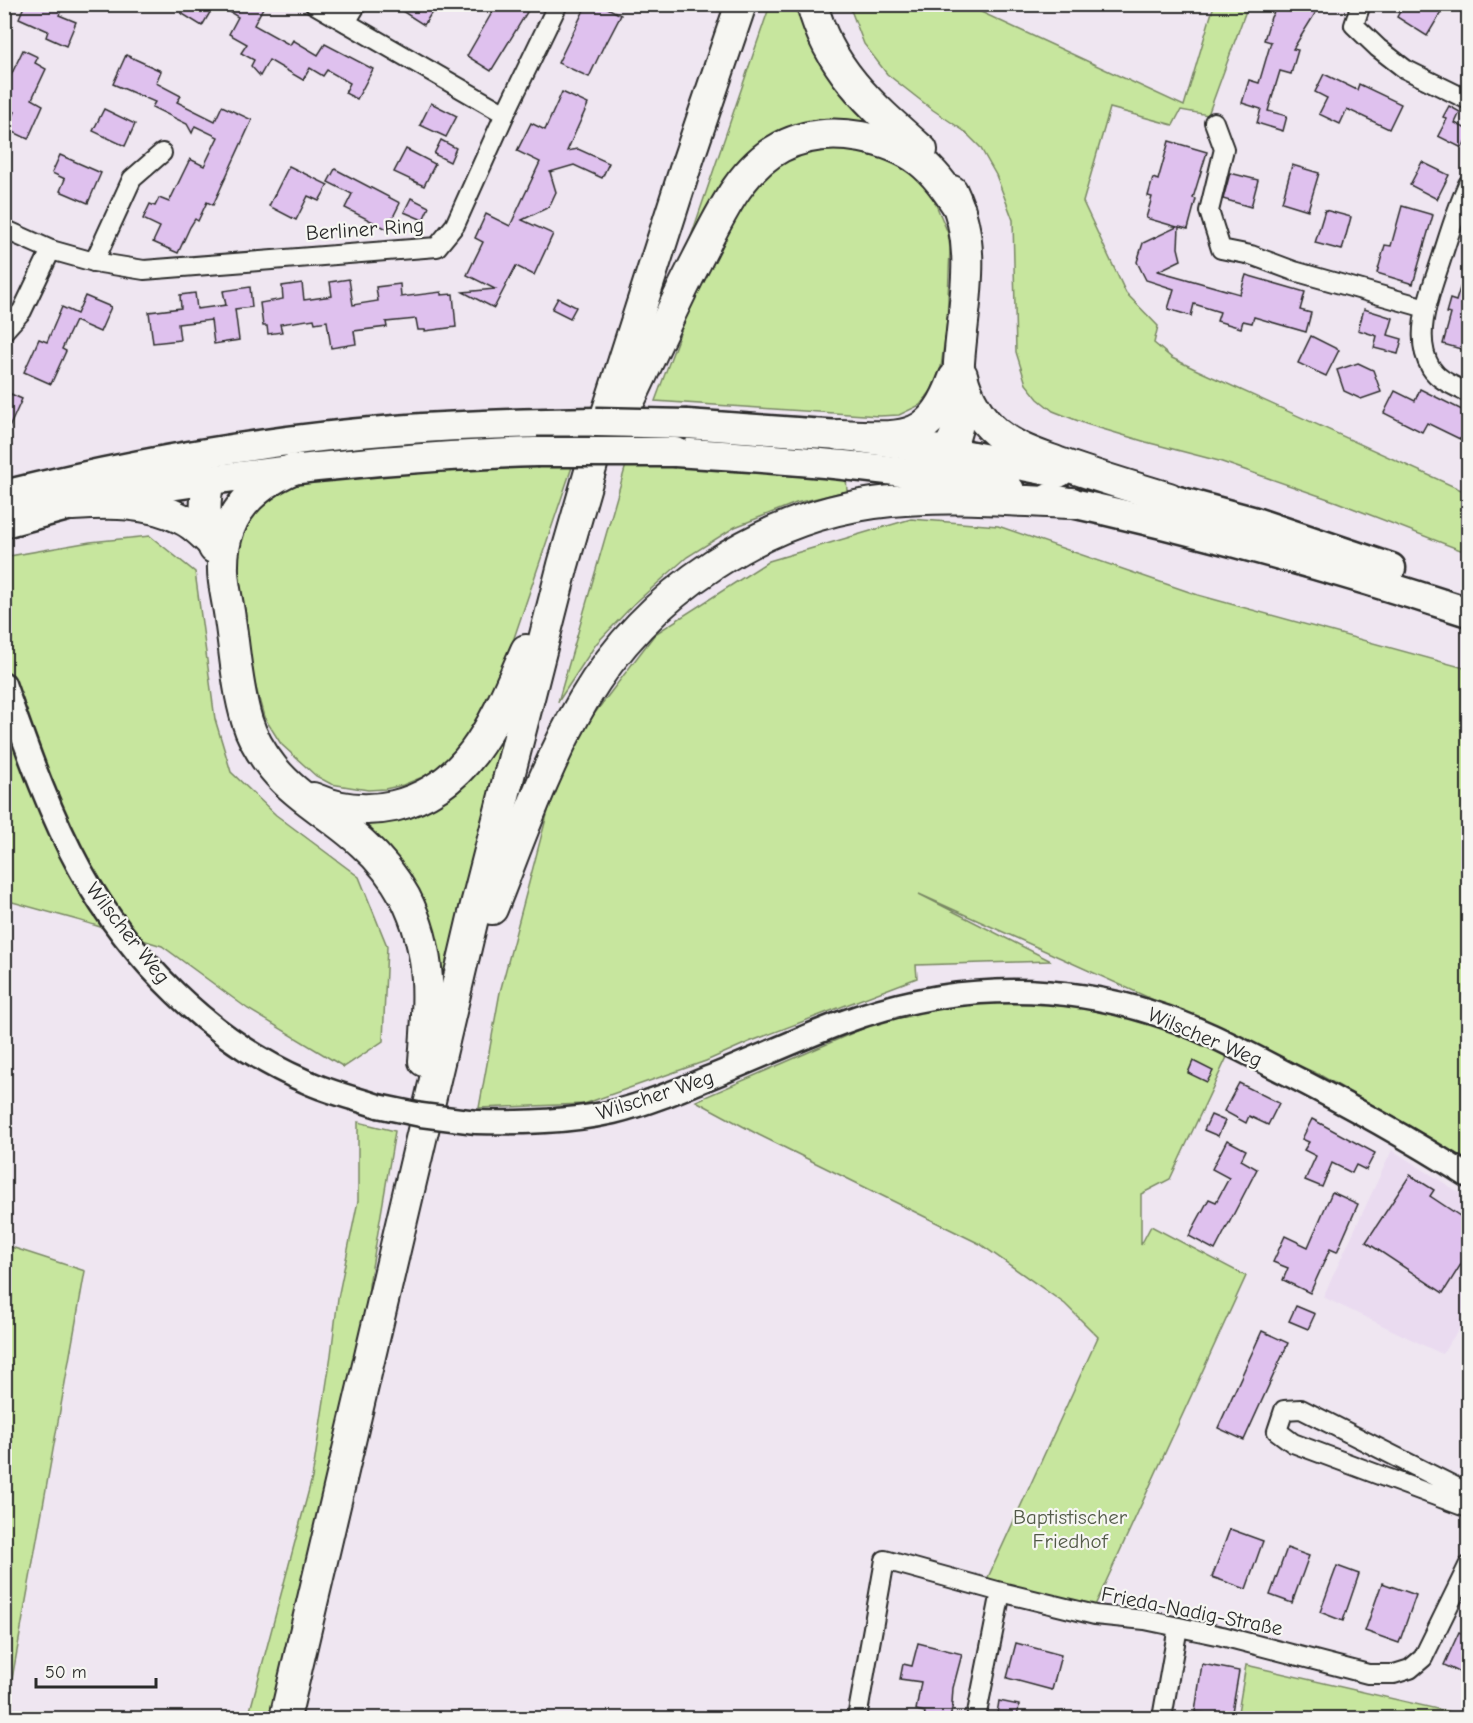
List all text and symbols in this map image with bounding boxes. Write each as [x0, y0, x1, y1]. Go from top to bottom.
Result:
street label: Berliner Ring [305, 213, 425, 245]
street label: Wilscher Weg [81, 878, 175, 988]
street label: Wilscher Weg [1144, 1002, 1266, 1072]
street label: Wilscher Weg [593, 1065, 717, 1125]
park label: Baptistischer Friedhof [1013, 1505, 1128, 1553]
street label: Frieda-Nadig-Straße [1099, 1582, 1285, 1640]
scale bar [36, 1651, 156, 1689]
text: 50 m [45, 1662, 87, 1683]

